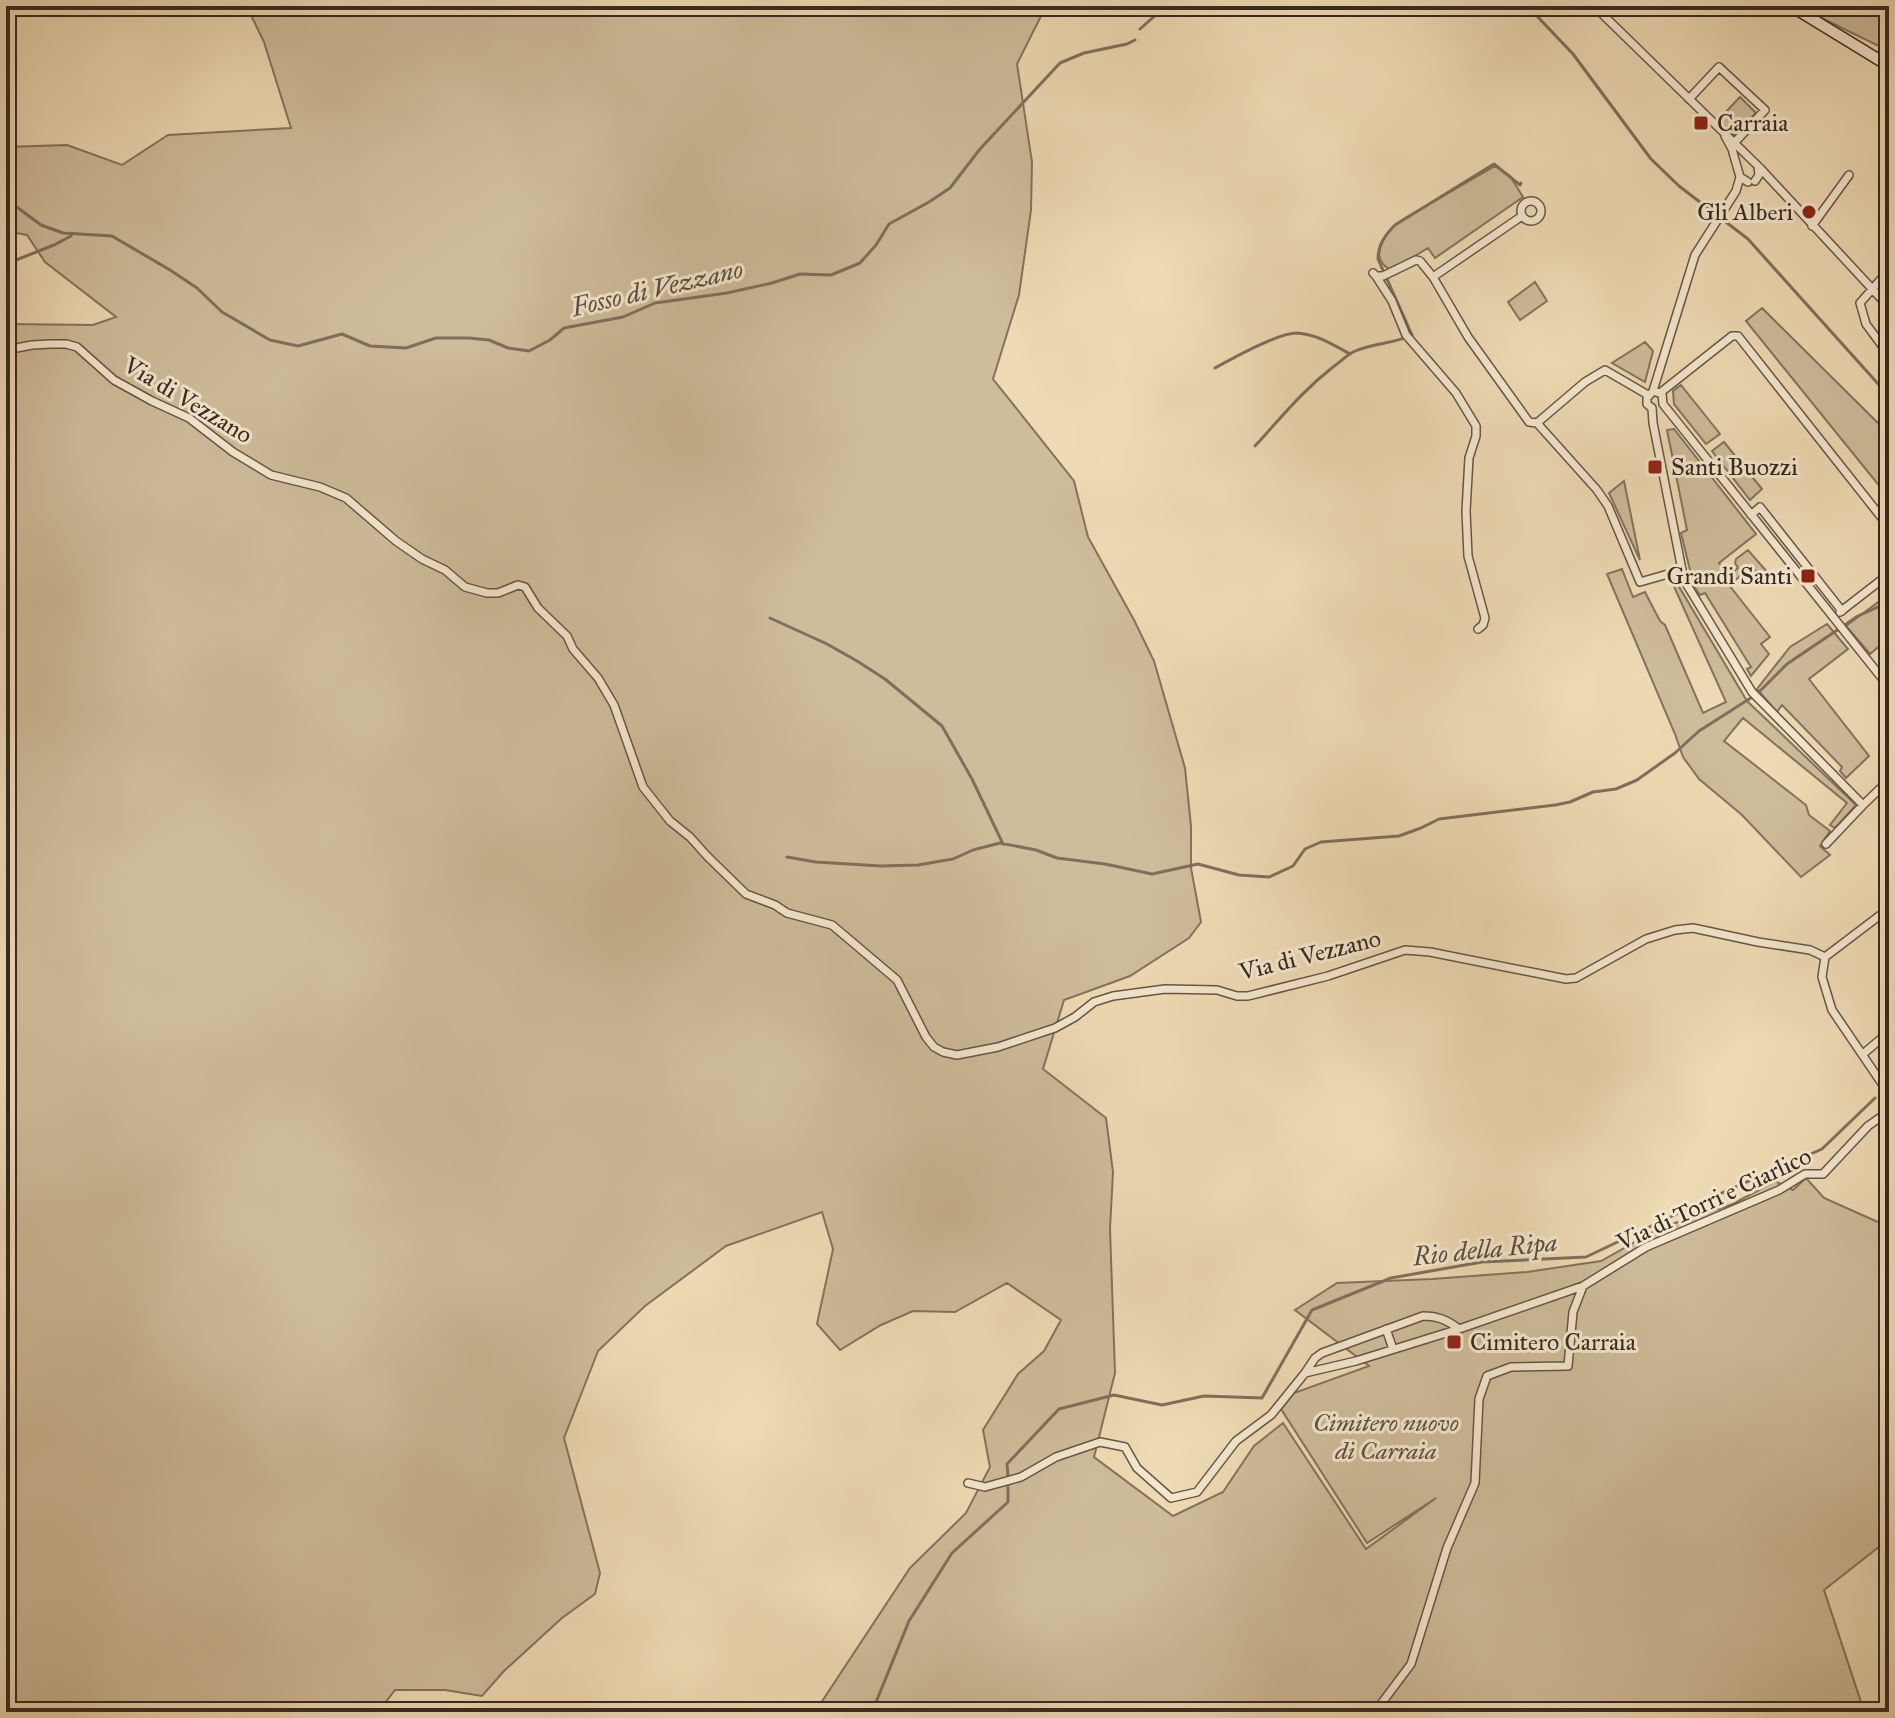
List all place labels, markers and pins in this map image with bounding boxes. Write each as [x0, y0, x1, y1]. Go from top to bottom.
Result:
place label: Carraia [1717, 108, 1789, 138]
marker: Carraia [1692, 114, 1710, 132]
place label: Gli Alberi [1697, 197, 1793, 227]
marker: Gli Alberi [1800, 203, 1818, 221]
place label: Santi Buozzi [1671, 452, 1798, 482]
marker: Santi Buozzi [1646, 458, 1664, 476]
place label: Grandi Santi [1667, 561, 1792, 591]
marker: Grandi Santi [1799, 567, 1817, 585]
place label: Cimitero Carraia [1470, 1327, 1637, 1357]
marker: Cimitero Carraia [1445, 1333, 1463, 1351]

